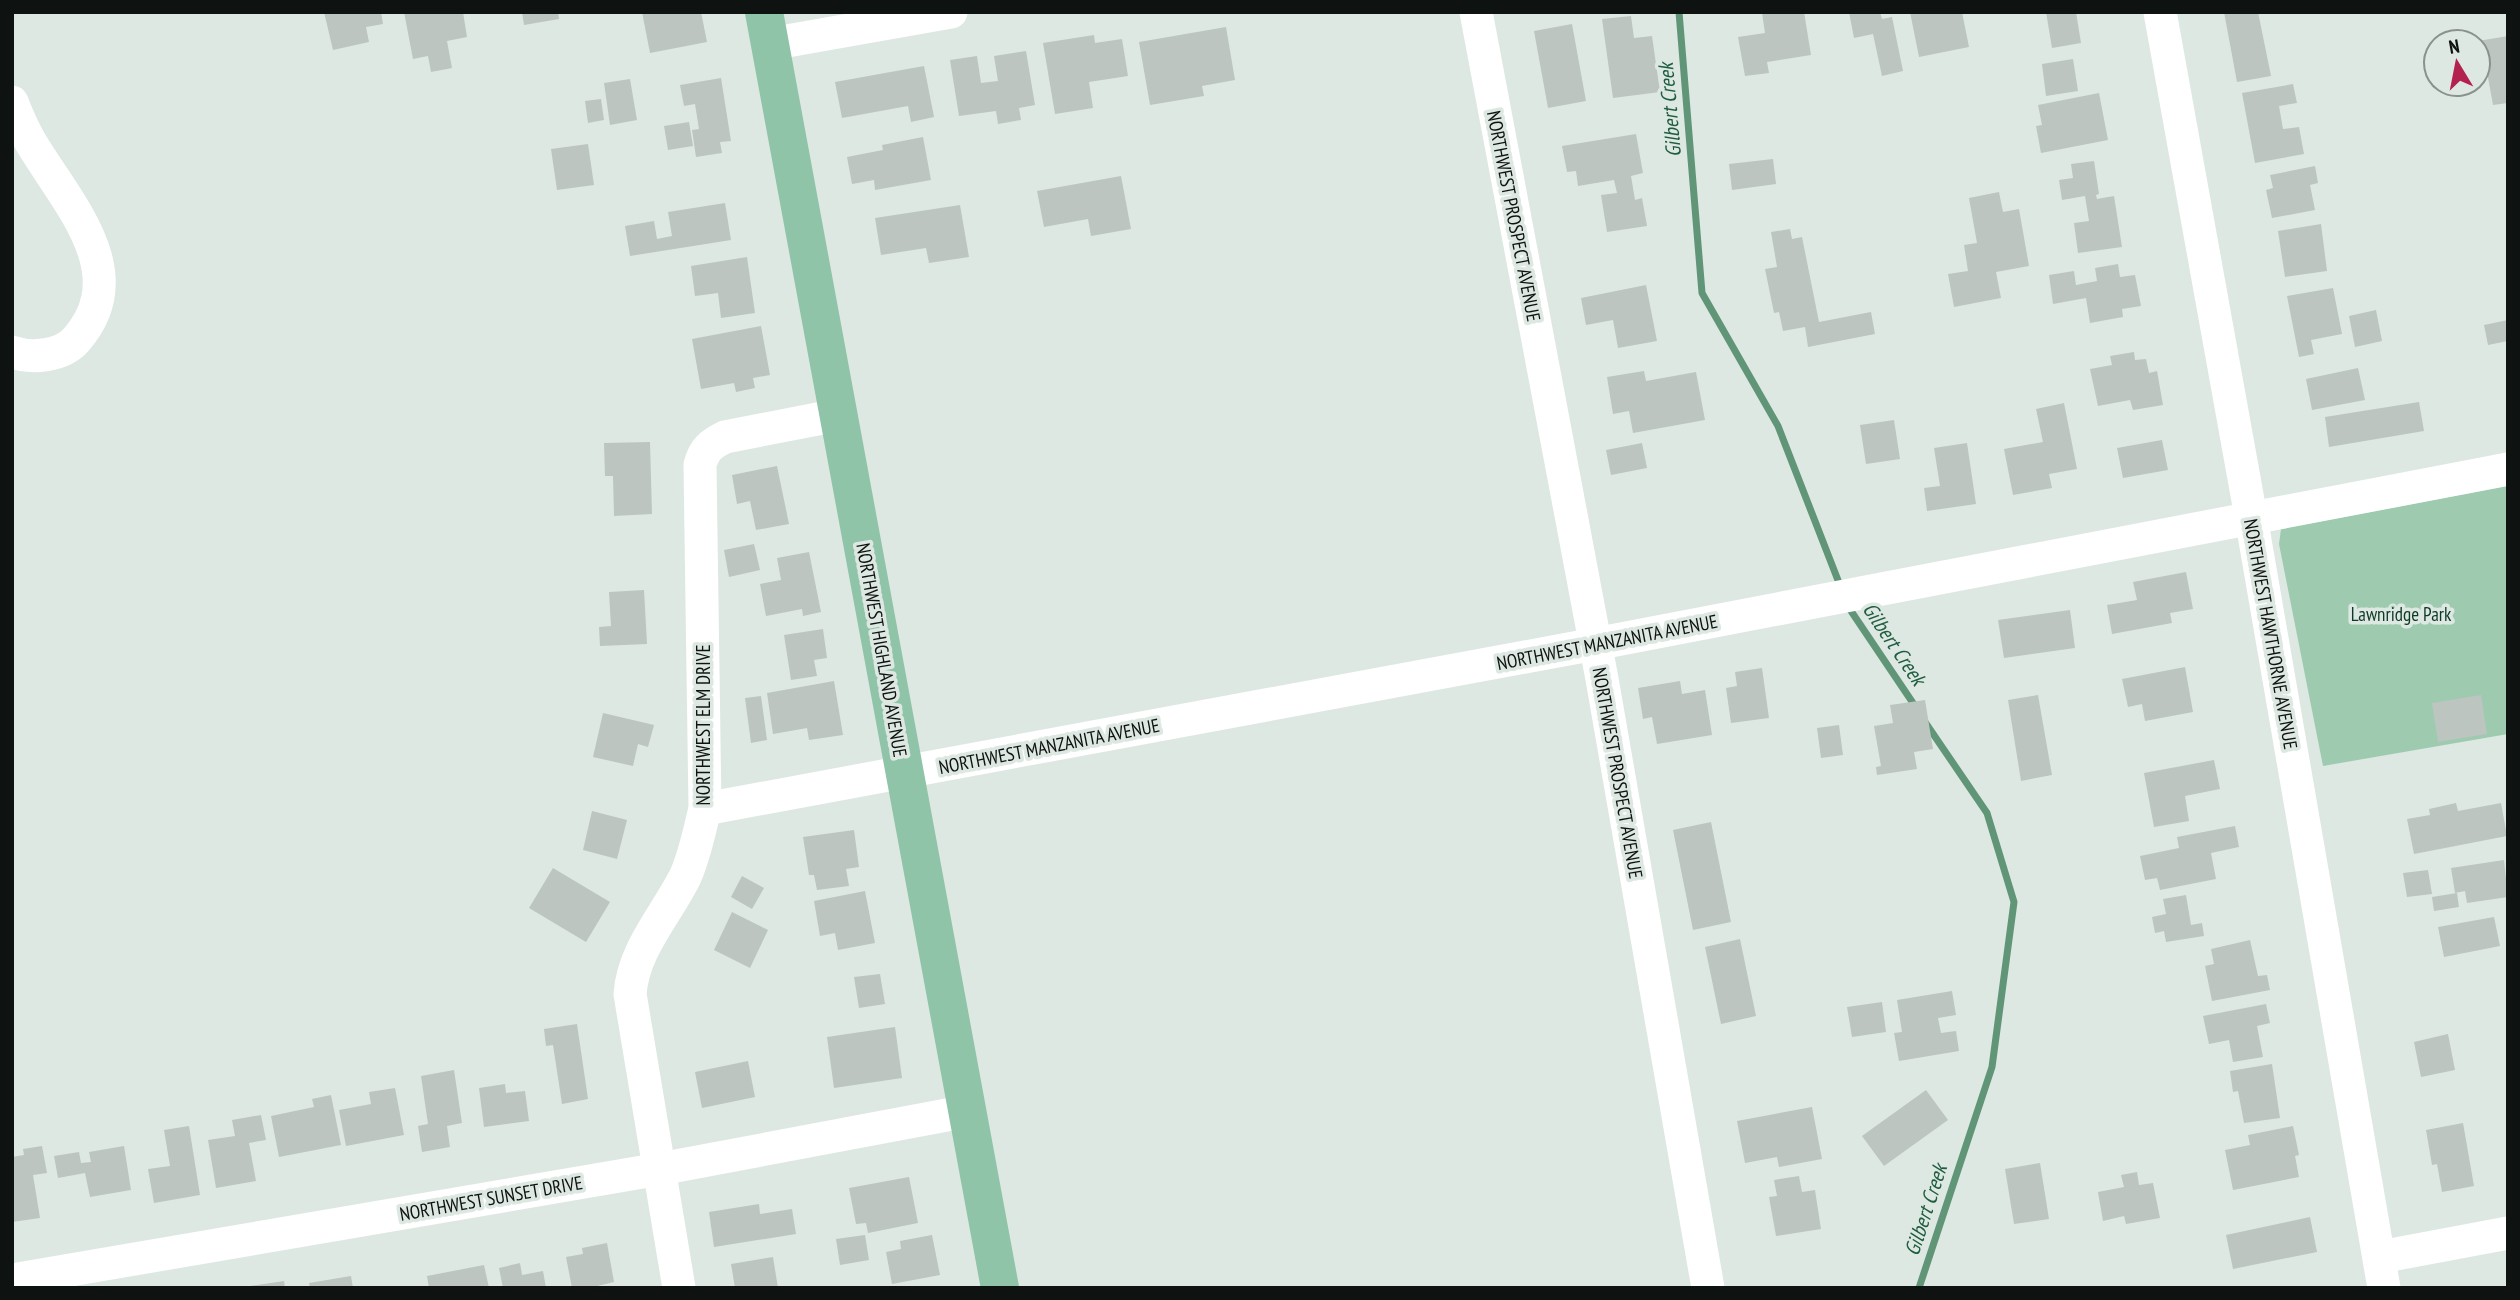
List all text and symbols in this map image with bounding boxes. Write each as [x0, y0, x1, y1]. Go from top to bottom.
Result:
north arrow [2422, 28, 2492, 98]
text: N [2447, 34, 2461, 59]
water label: Gilbert Creek [1652, 59, 1687, 158]
street label: NORTHWEST PROSPECT AVENUE [1482, 109, 1546, 323]
street label: NORTHWEST HAWTHORNE AVENUE [2239, 517, 2303, 751]
street label: NORTHWEST HIGHLAND AVENUE [851, 541, 913, 759]
water label: Gilbert Creek [1857, 597, 1934, 693]
park label: Lawnridge Park [2351, 602, 2452, 626]
street label: NORTHWEST MANZANITA AVENUE [1495, 609, 1719, 675]
street label: NORTHWEST ELM DRIVE [691, 644, 715, 806]
street label: NORTHWEST PROSPECT AVENUE [1588, 666, 1648, 880]
street label: NORTHWEST MANZANITA AVENUE [937, 713, 1161, 779]
water label: Gilbert Creek [1898, 1158, 1954, 1259]
street label: NORTHWEST SUNSET DRIVE [398, 1170, 584, 1226]

